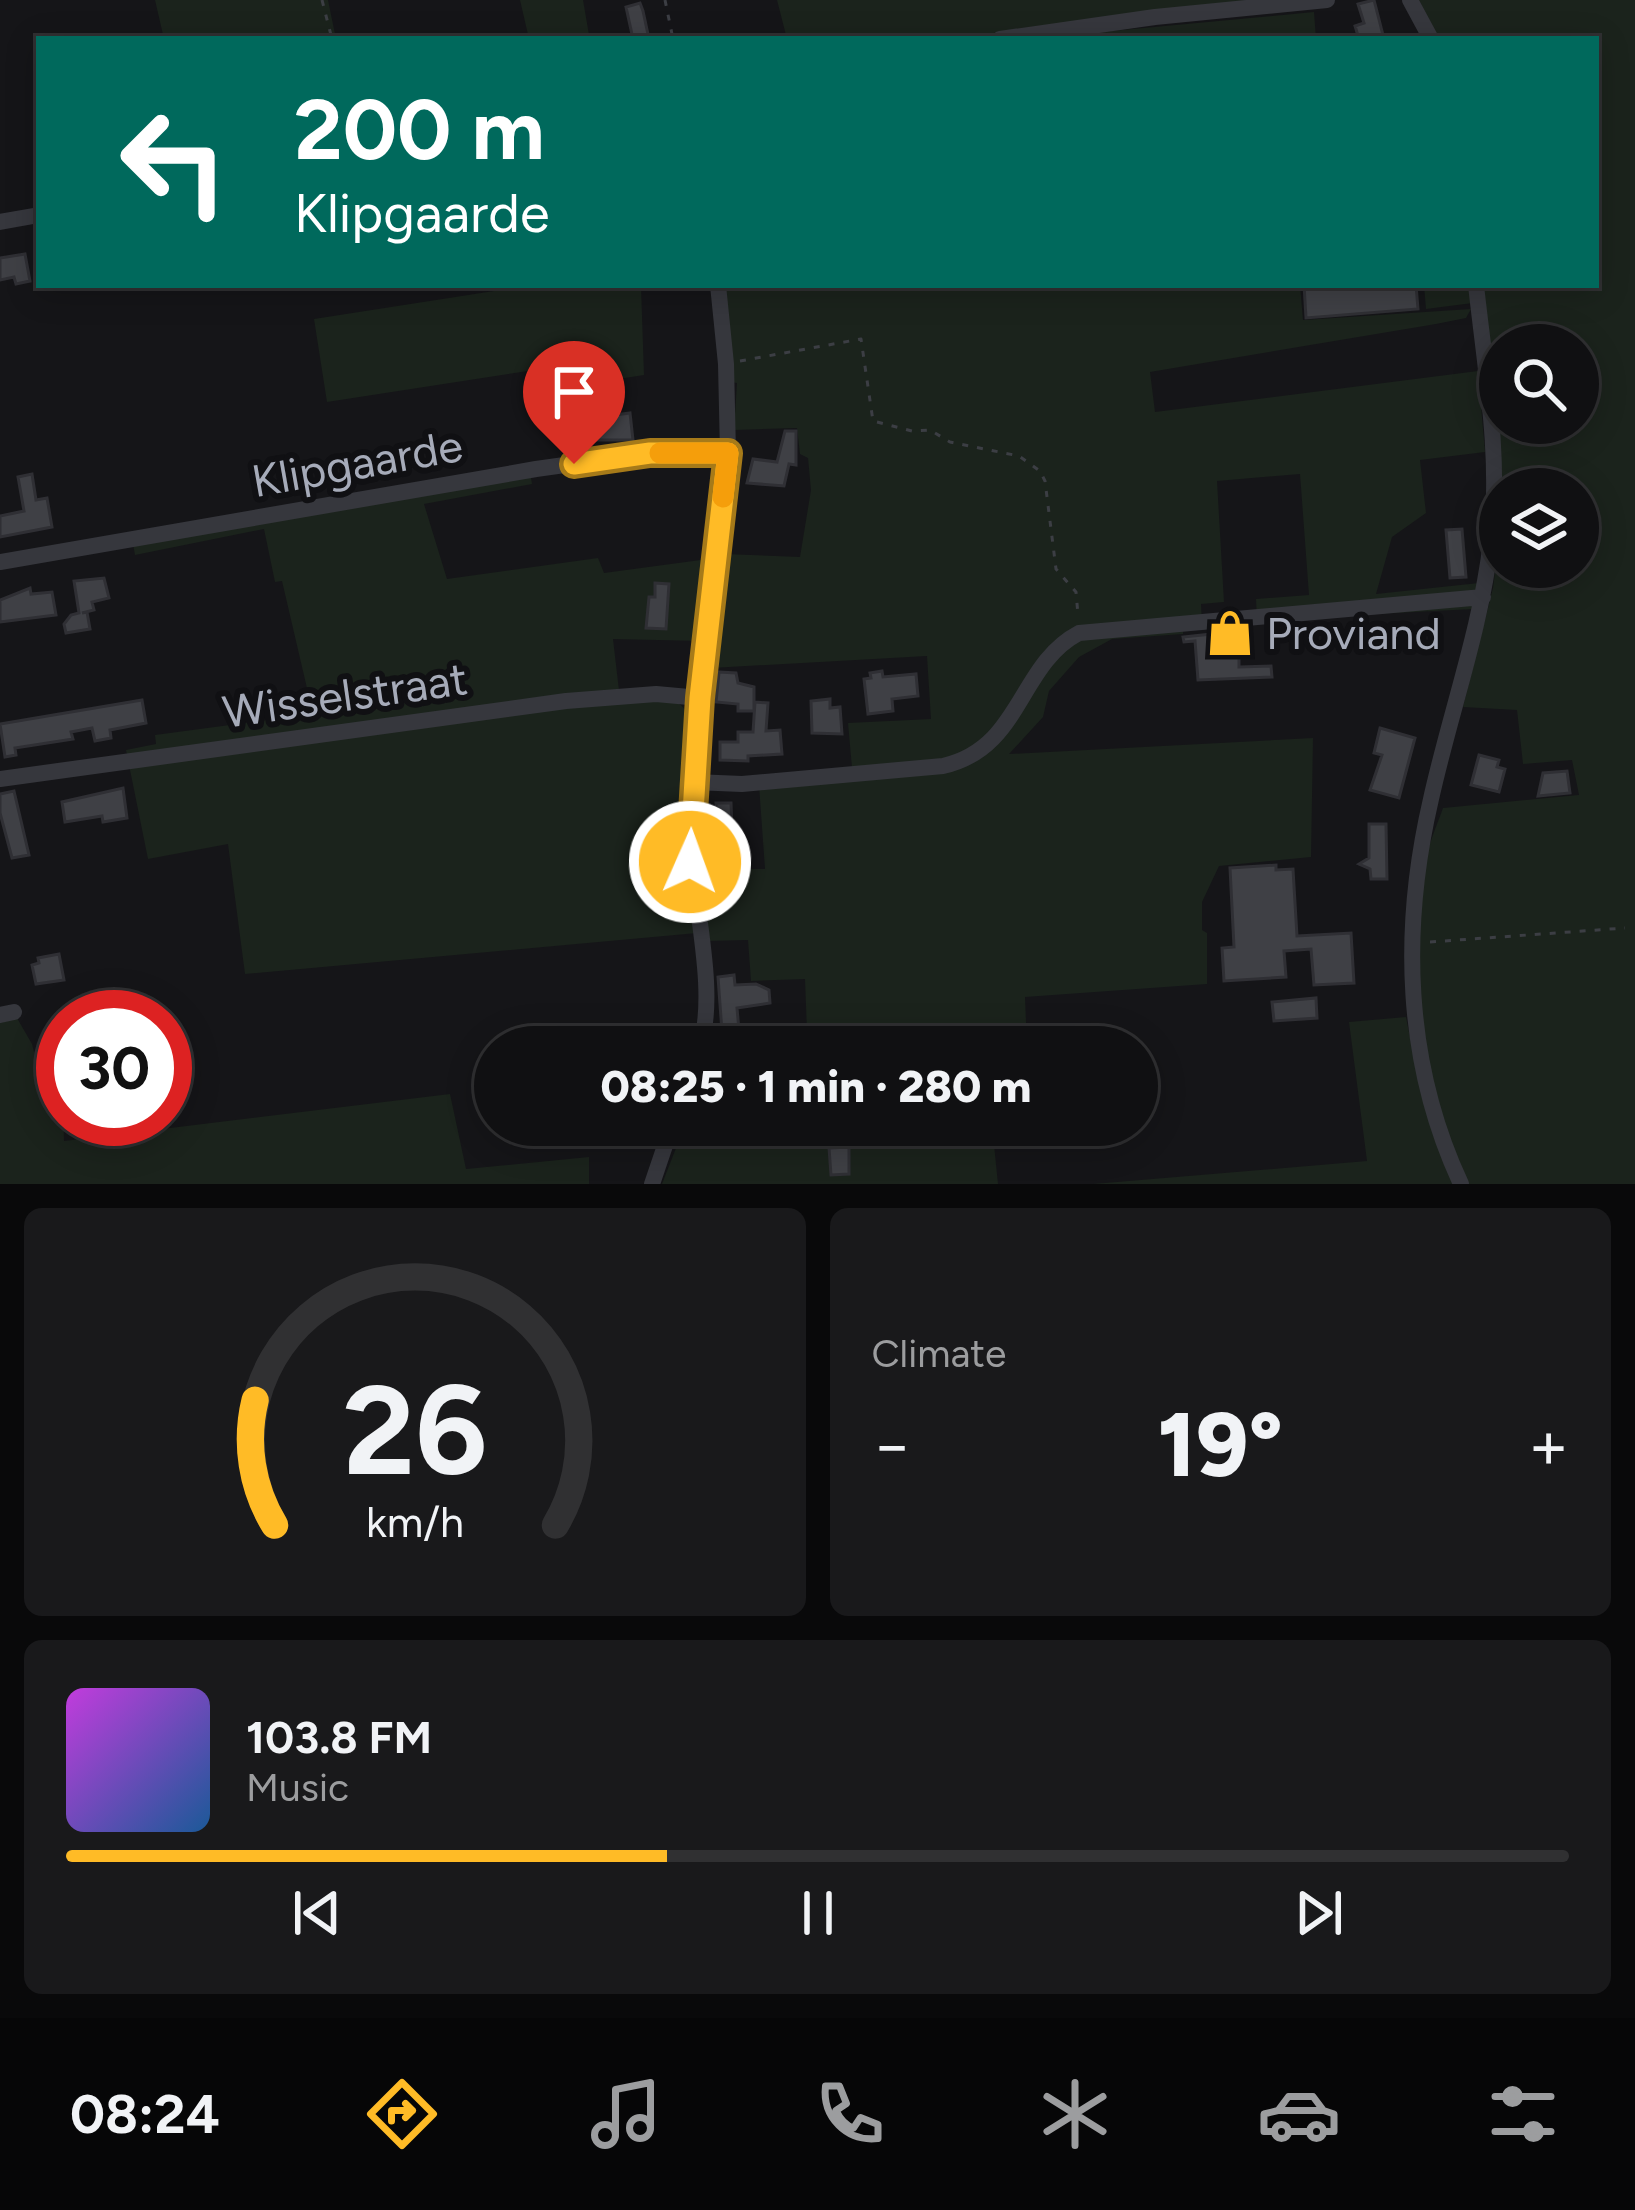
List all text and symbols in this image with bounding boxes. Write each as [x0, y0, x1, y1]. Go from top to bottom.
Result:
text: 200 m [294, 79, 545, 180]
icon: left [96, 84, 252, 240]
text: Klipgaarde [294, 181, 549, 246]
map controls [1479, 324, 1599, 588]
button: search [1479, 324, 1599, 444]
pin [523, 341, 625, 464]
icon: arrive [541, 359, 607, 425]
street label: Klipgaarde [247, 418, 467, 508]
button: layers [1479, 468, 1599, 588]
place label: Proviand [1266, 606, 1441, 660]
shop icon: Proviand [1205, 608, 1255, 658]
street label: Wisselstraat [219, 651, 471, 739]
position arrow [627, 799, 753, 925]
speed limit sign: 30 [36, 990, 192, 1146]
text: 08:25 · 1 min · 280 m [601, 1059, 1031, 1113]
text: Climate [872, 1330, 1006, 1377]
text: 26 [342, 1355, 487, 1505]
text: 19° [1157, 1390, 1283, 1499]
text: − [872, 1405, 913, 1485]
text: + [1528, 1405, 1569, 1485]
text: km/h [366, 1496, 464, 1548]
text: 103.8 FM [246, 1710, 432, 1764]
text: Music [246, 1764, 349, 1811]
icon: previous [284, 1880, 350, 1946]
icon: pause [785, 1880, 851, 1946]
icon: next [1286, 1880, 1352, 1946]
icon: directions [360, 2072, 444, 2156]
icon: music [584, 2072, 668, 2156]
icon: phone [808, 2072, 892, 2156]
icon: climate [1033, 2072, 1117, 2156]
icon: car [1257, 2072, 1341, 2156]
icon: filters [1481, 2072, 1565, 2156]
text: 08:24 [70, 2082, 220, 2147]

